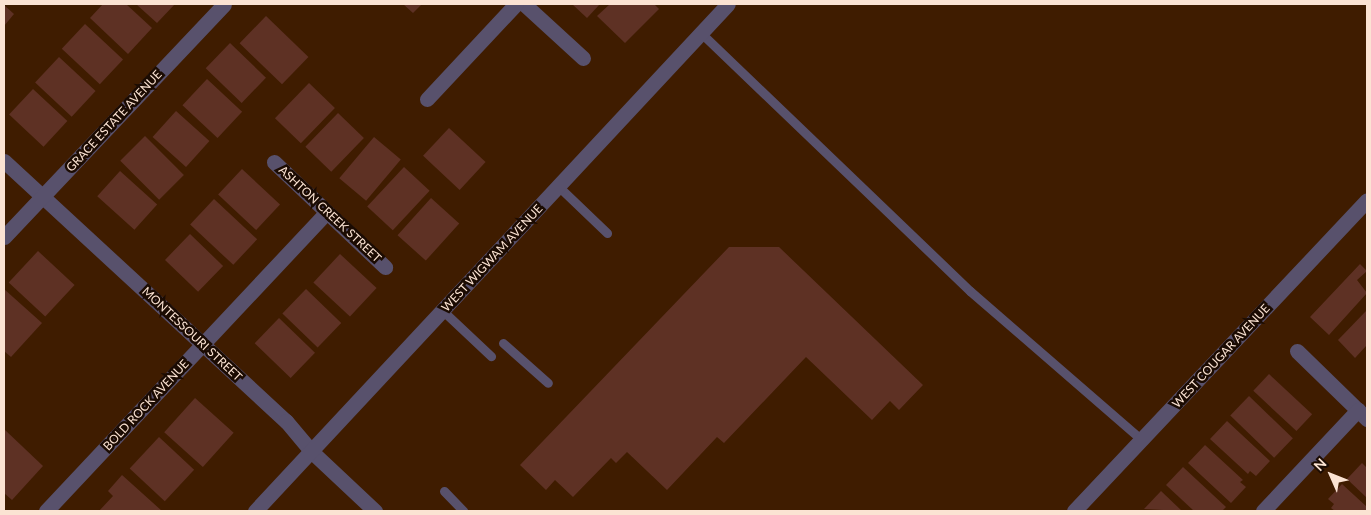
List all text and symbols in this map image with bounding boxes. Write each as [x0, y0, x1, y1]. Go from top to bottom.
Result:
street label: GRACE ESTATE AVENUE [63, 67, 165, 175]
street label: ASHTON CREEK STREET [276, 163, 384, 265]
street label: WEST WIGWAM AVENUE [438, 201, 546, 315]
street label: MONTESSOURI STREET [139, 284, 245, 384]
street label: WEST COUGAR AVENUE [1169, 301, 1273, 411]
street label: BOLD ROCK AVENUE [100, 356, 192, 454]
north arrow [1306, 450, 1356, 500]
text: N [1310, 454, 1330, 474]

